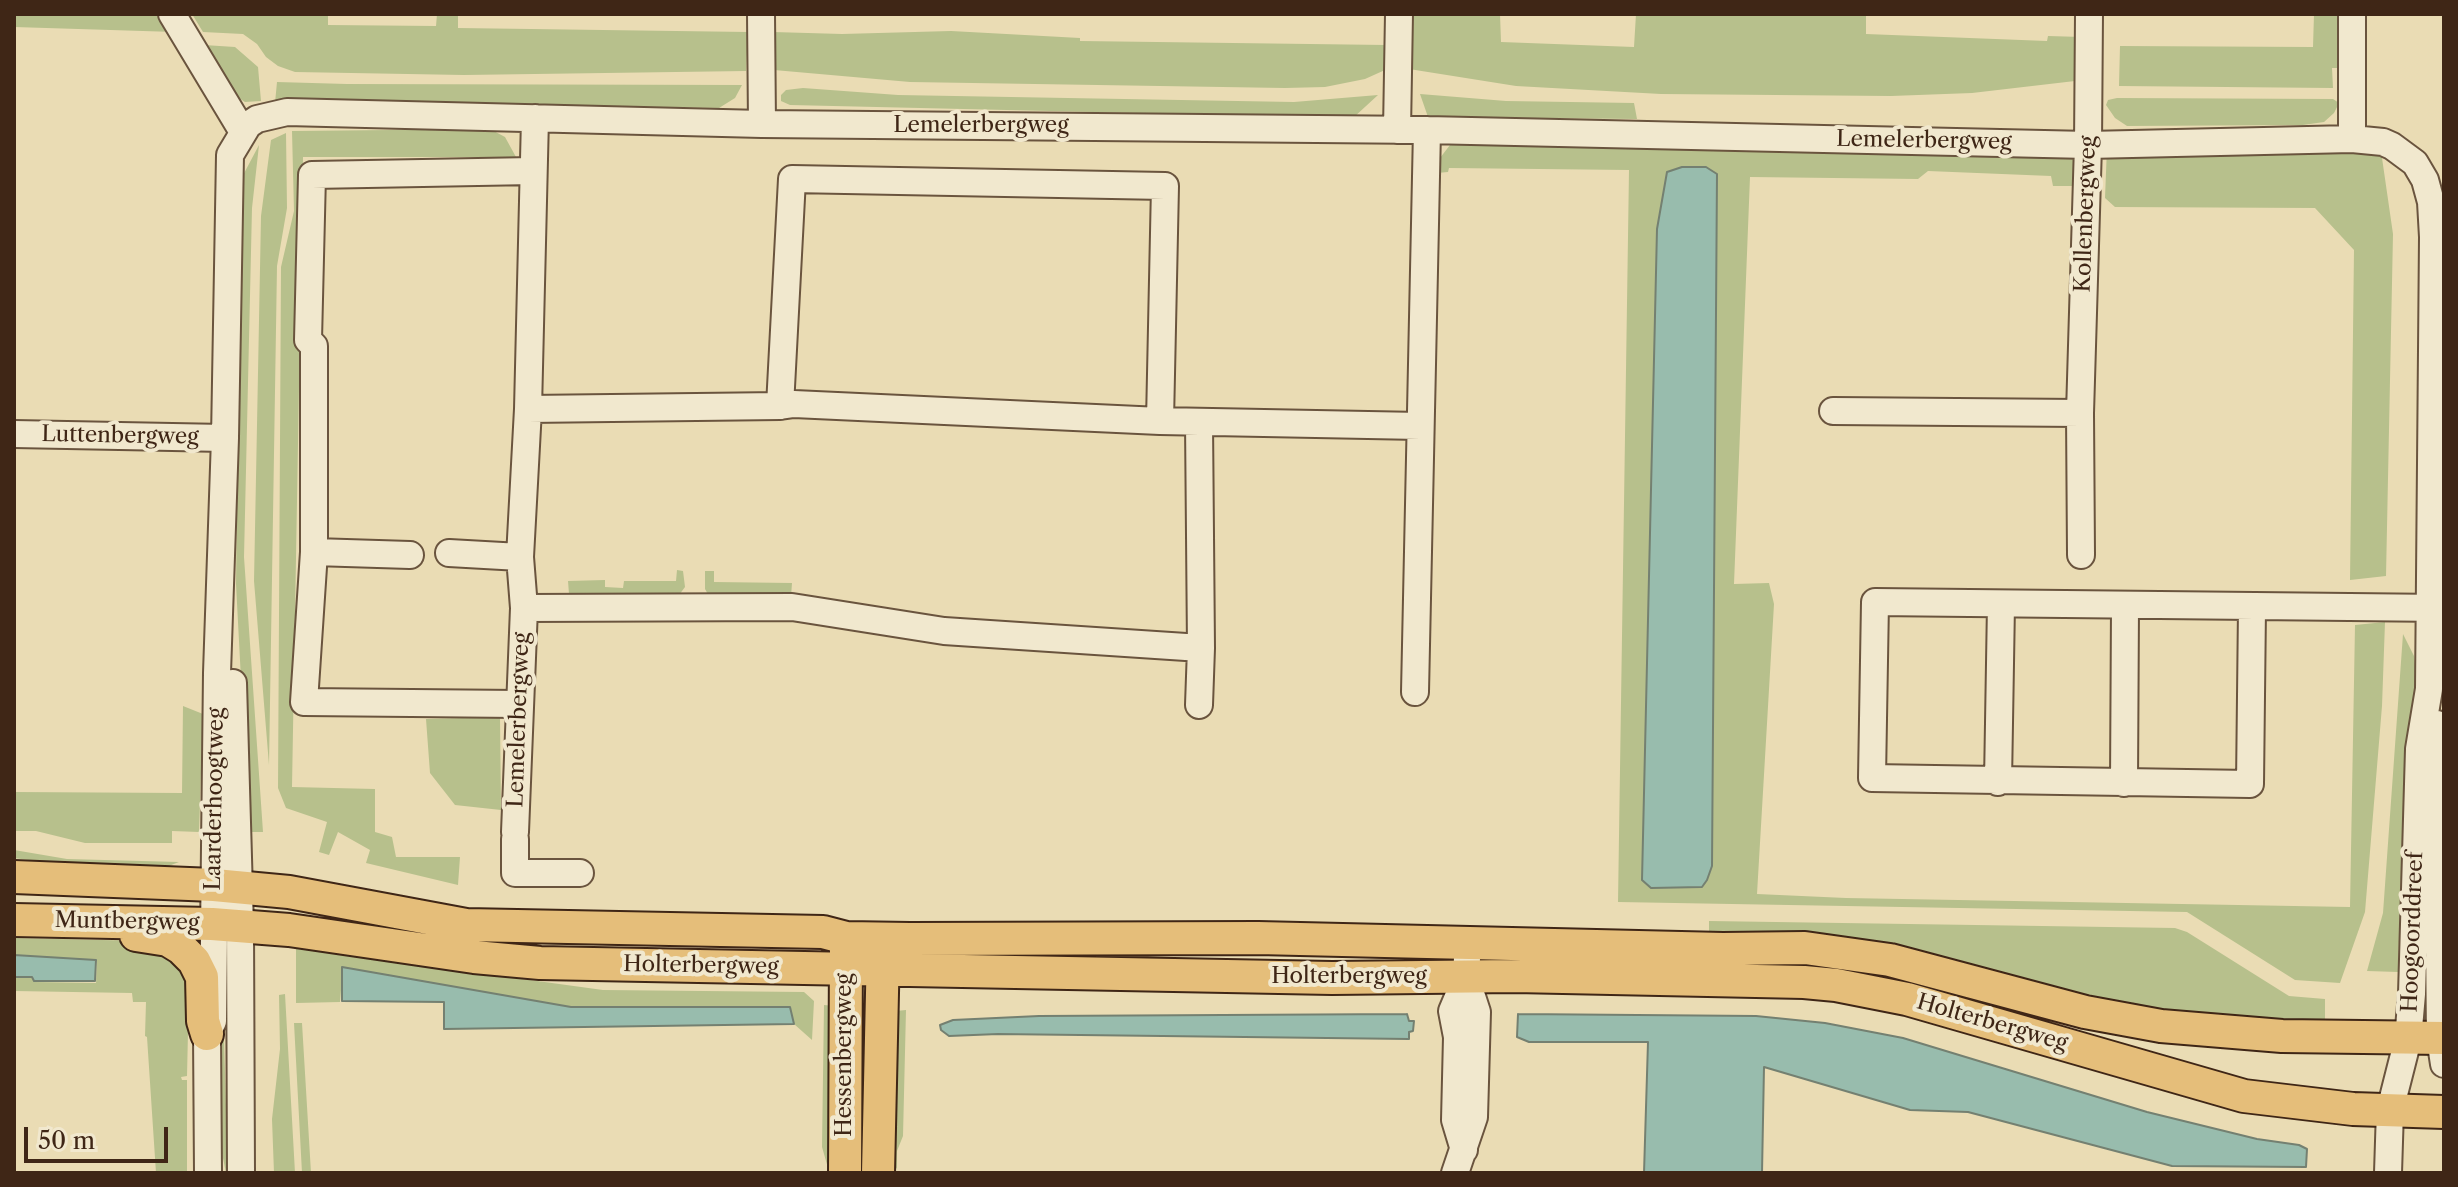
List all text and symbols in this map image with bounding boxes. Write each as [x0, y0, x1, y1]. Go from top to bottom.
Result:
street label: Lemelerbergweg [893, 113, 1069, 139]
street label: Lemelerbergweg [1836, 126, 2012, 156]
street label: Kollenbergweg [2070, 135, 2102, 293]
street label: Luttenbergweg [41, 421, 199, 451]
street label: Lemelerbergweg [503, 632, 535, 808]
street label: Laarderhoogtweg [200, 707, 230, 891]
street label: Hoogoorddreef [2397, 851, 2429, 1013]
street label: Muntbergweg [54, 908, 200, 936]
street label: Holterbergweg [623, 951, 779, 981]
street label: Holterbergweg [1271, 964, 1427, 990]
street label: Hessenbergweg [832, 973, 858, 1137]
street label: Holterbergweg [1914, 989, 2070, 1057]
scale bar [28, 1111, 172, 1161]
text: 50 m [38, 1126, 95, 1155]

